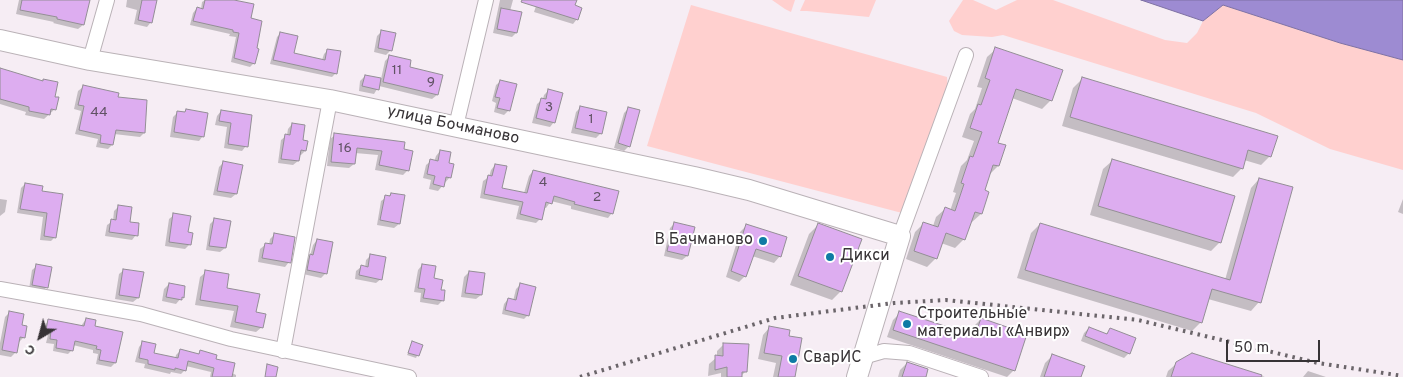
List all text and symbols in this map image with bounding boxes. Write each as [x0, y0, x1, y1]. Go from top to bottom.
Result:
house number: 11 [392, 63, 402, 79]
house number: 9 [427, 75, 435, 91]
house number: 3 [545, 100, 553, 116]
street label: улица Бочманово [385, 103, 521, 149]
house number: 44 [90, 105, 108, 121]
house number: 1 [588, 112, 594, 128]
house number: 16 [338, 141, 352, 157]
house number: 4 [539, 175, 547, 191]
house number: 2 [593, 190, 601, 206]
place label: В Бачманово [654, 231, 753, 251]
marker: В Бачманово [757, 235, 769, 247]
place label: Дикси [840, 247, 890, 267]
marker: Дикси [824, 251, 836, 263]
place label: Строительные материалы «Анвир» [917, 305, 1070, 343]
north arrow [15, 312, 65, 362]
marker: Строительные материалы «Анвир» [901, 318, 913, 330]
scale bar [1228, 330, 1322, 362]
text: 50 m [1234, 339, 1269, 358]
text: С [22, 340, 39, 359]
place label: СварИС [803, 349, 862, 369]
marker: СварИС [787, 353, 799, 365]

